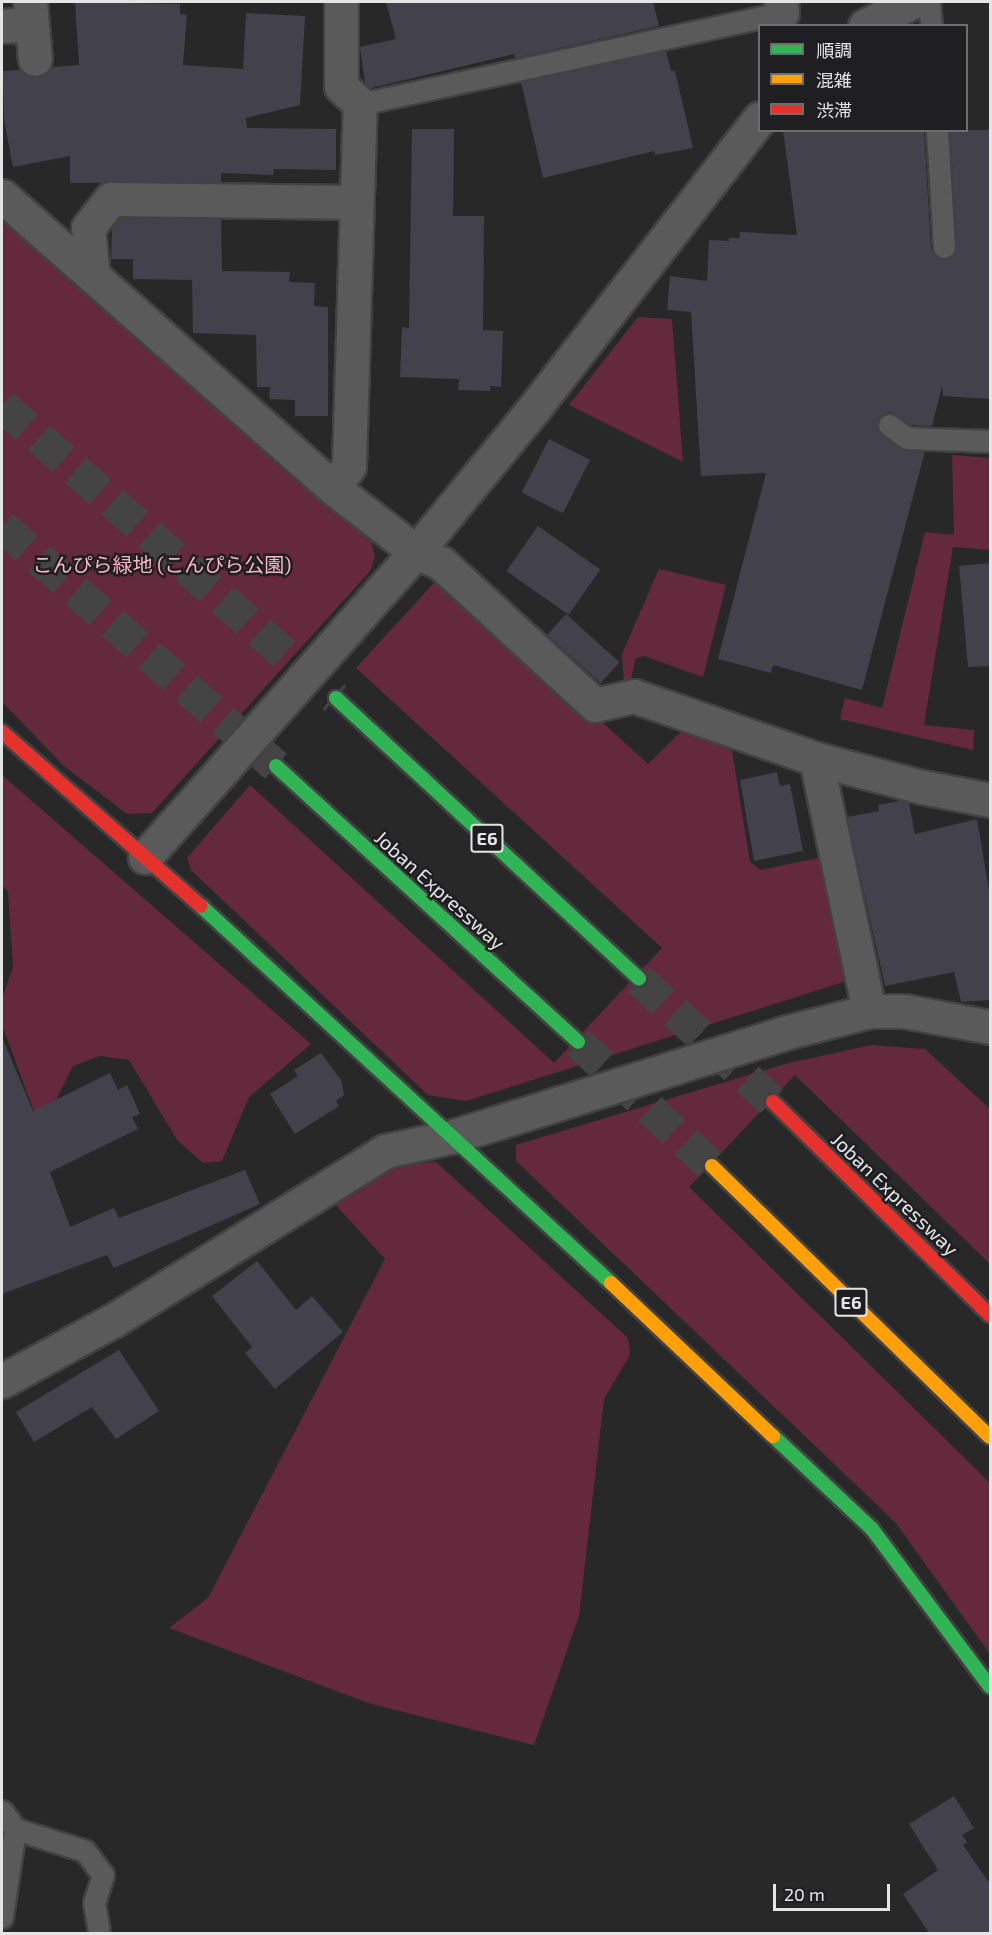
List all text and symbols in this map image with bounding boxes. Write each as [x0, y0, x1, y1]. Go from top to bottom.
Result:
legend [758, 24, 968, 132]
text: 順調 [816, 39, 852, 61]
text: 混雑 [816, 69, 852, 91]
text: 渋滞 [816, 99, 852, 121]
park label: こんぴら緑地 (こんぴら公園) [33, 552, 291, 576]
road number: E6 [469, 823, 505, 853]
street label: Joban Expressway [370, 825, 510, 955]
street label: Joban Expressway [827, 1127, 963, 1261]
road number: E6 [833, 1287, 869, 1317]
scale bar [776, 1872, 893, 1910]
text: 20 m [784, 1883, 825, 1905]

